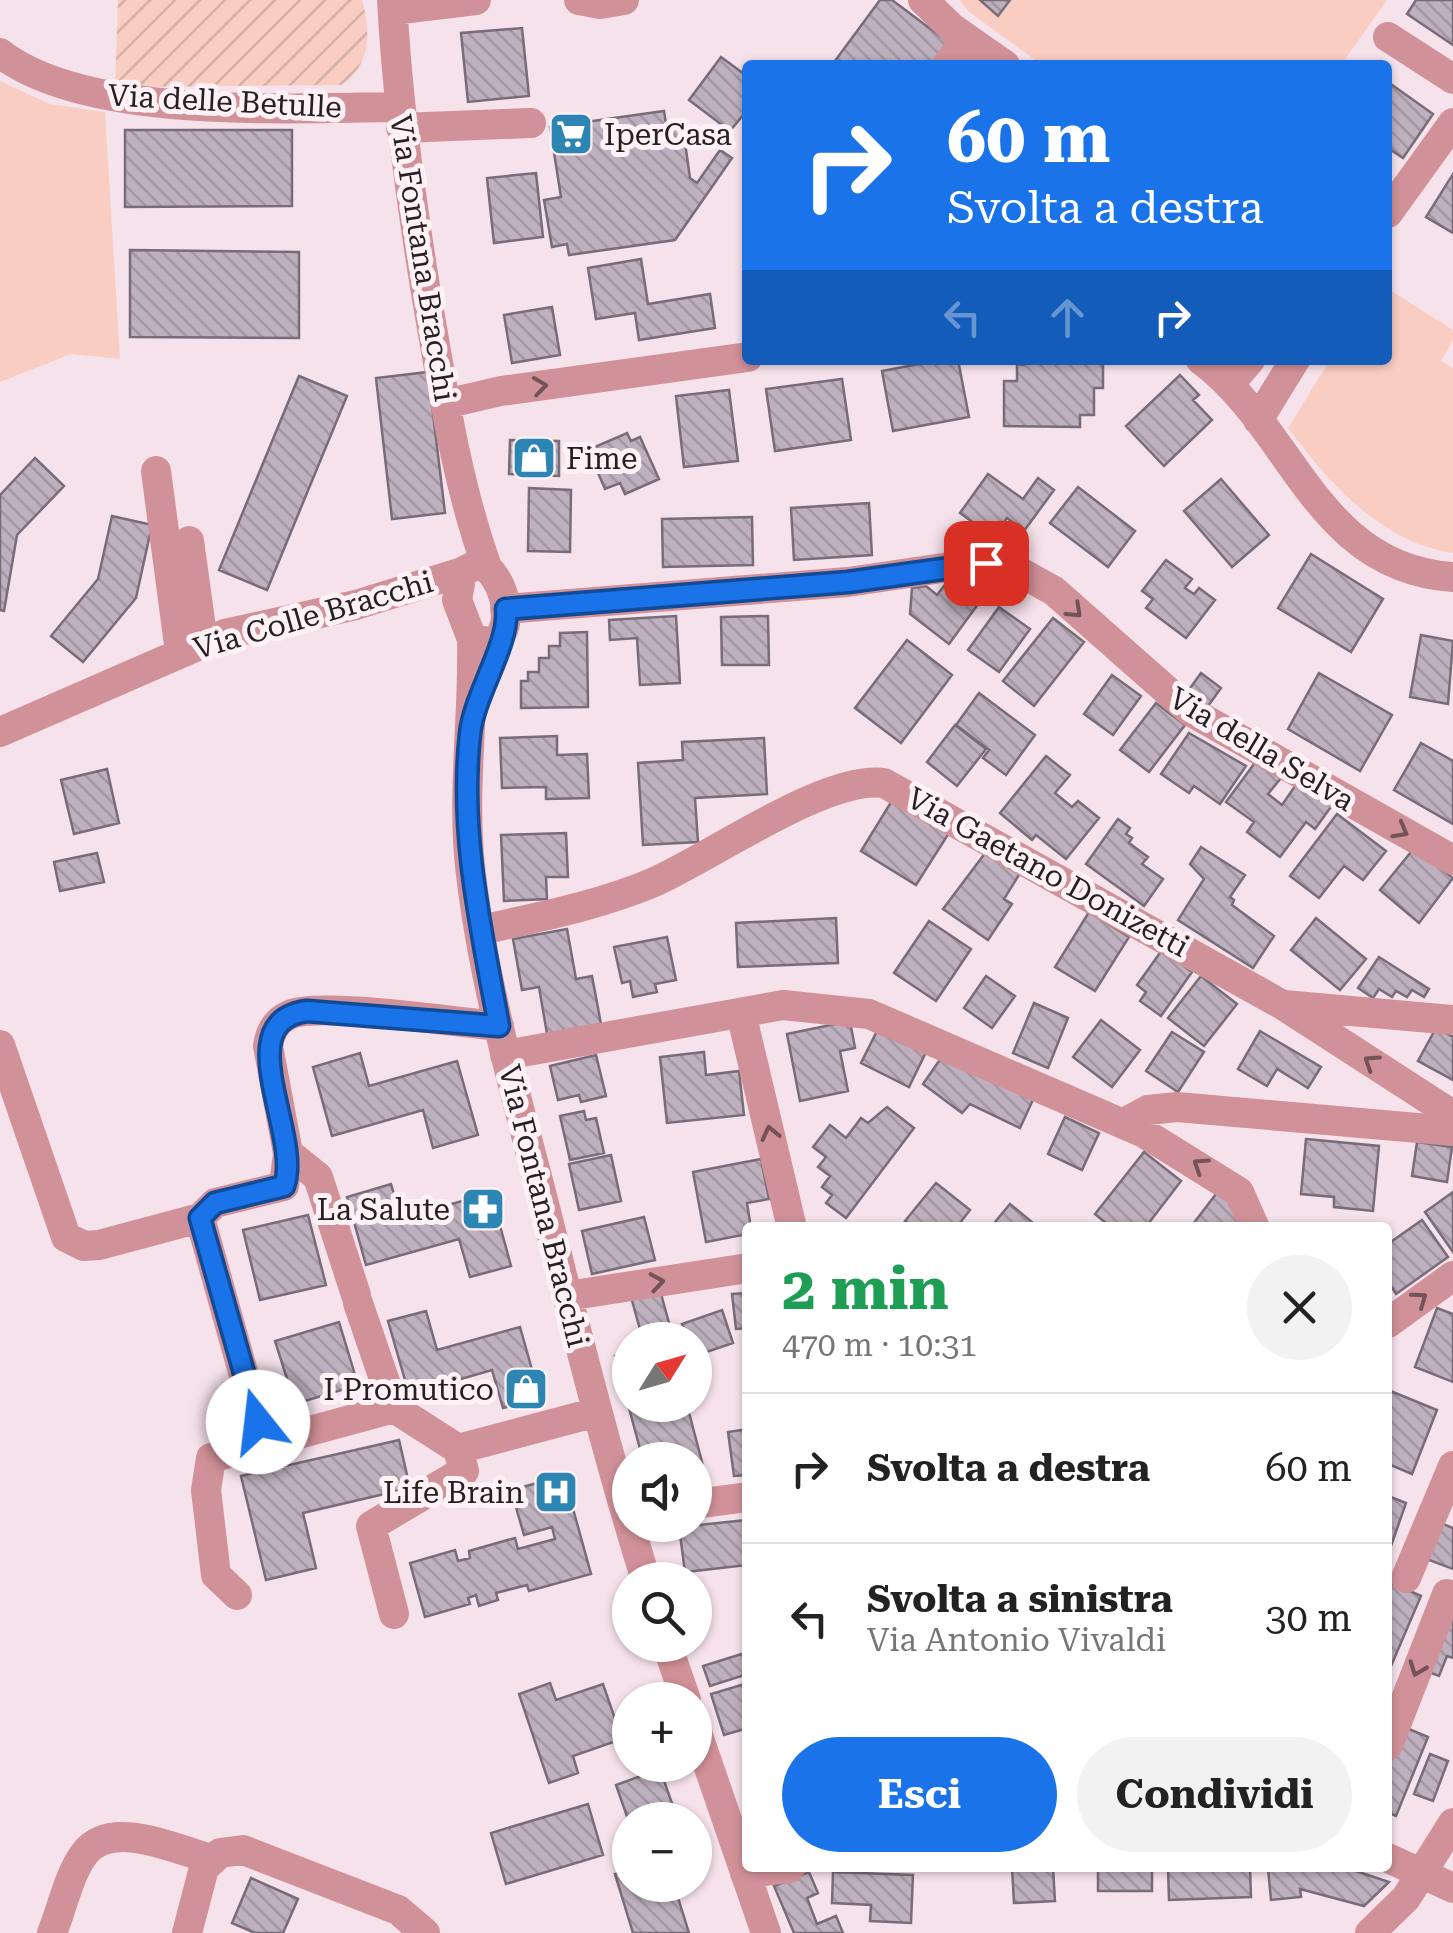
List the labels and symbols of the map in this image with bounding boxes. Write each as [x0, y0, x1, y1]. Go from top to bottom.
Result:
street label: Via delle Betulle [107, 77, 343, 125]
supermarket icon: IperCasa [548, 111, 594, 157]
street label: Via Fontana Bracchi [383, 112, 463, 404]
place label: IperCasa [604, 117, 732, 152]
one-way arrow [532, 376, 549, 397]
shop icon: Fime [511, 435, 557, 481]
place label: Fime [566, 441, 637, 476]
pin [944, 521, 1029, 606]
street label: Via Colle Bracchi [189, 564, 437, 666]
one-way arrow [1063, 599, 1082, 617]
street label: Via della Selva [1163, 680, 1361, 818]
street label: Via Gaetano Donizetti [901, 780, 1195, 964]
one-way arrow [1390, 818, 1408, 838]
one-way arrow [1364, 1056, 1382, 1075]
street label: Via Fontana Bracchi [492, 1061, 596, 1351]
one-way arrow [760, 1125, 781, 1142]
one-way arrow [1193, 1159, 1211, 1178]
pharmacy icon: La Salute [460, 1186, 506, 1232]
place label: La Salute [317, 1192, 450, 1227]
one-way arrow [649, 1272, 666, 1293]
one-way arrow [1409, 1294, 1427, 1311]
north arrow [612, 1322, 712, 1422]
shop icon: I Promutico [503, 1366, 549, 1412]
position arrow [206, 1370, 310, 1474]
place label: I Promutico [324, 1372, 494, 1407]
hospital icon: Life Brain [533, 1469, 579, 1515]
place label: Life Brain [383, 1475, 524, 1510]
one-way arrow [1409, 1660, 1429, 1677]

